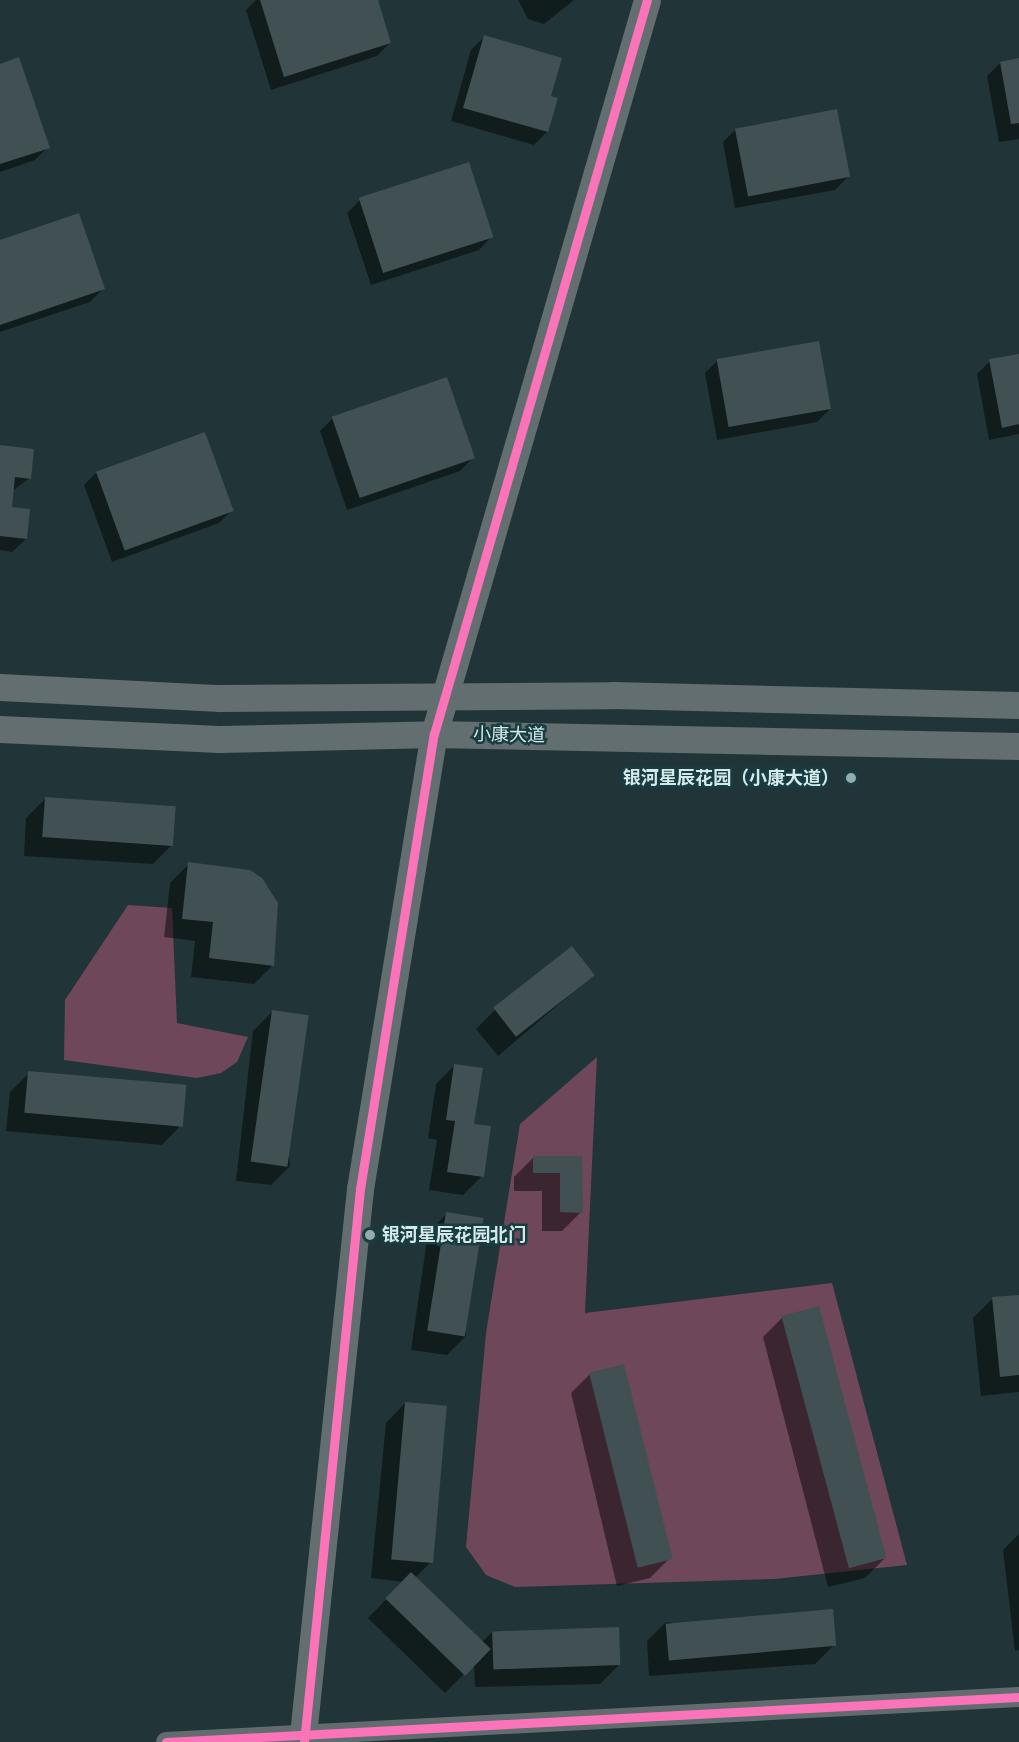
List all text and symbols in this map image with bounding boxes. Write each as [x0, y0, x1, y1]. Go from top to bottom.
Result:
street label: 小康大道 [473, 724, 545, 746]
place label: 银河星辰花园（小康大道） [623, 767, 839, 789]
marker: 银河星辰花园（小康大道） [844, 771, 858, 785]
place label: 银河星辰花园北门 [382, 1224, 526, 1246]
marker: 银河星辰花园北门 [363, 1228, 377, 1242]

